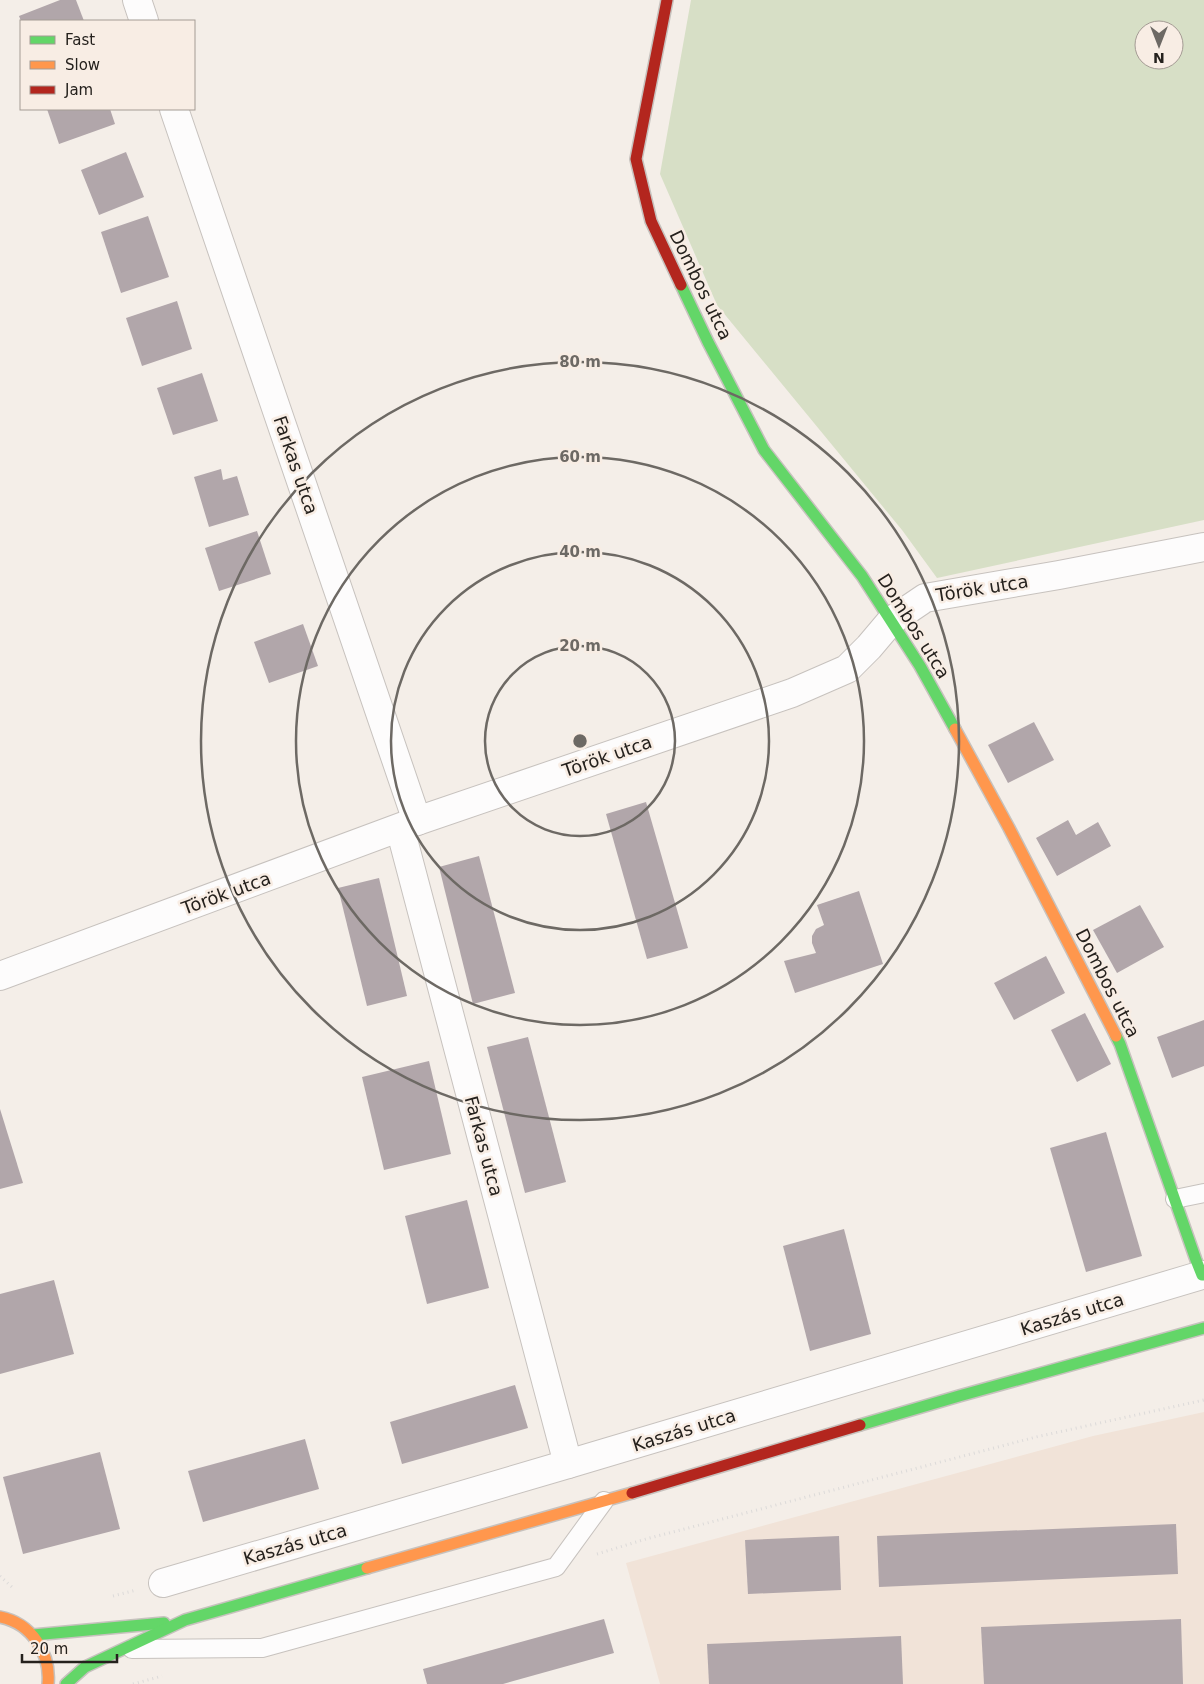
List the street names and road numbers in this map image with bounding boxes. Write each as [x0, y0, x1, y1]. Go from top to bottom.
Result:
street label: Dombos utca [665, 227, 737, 343]
street label: Farkas utca [269, 413, 323, 517]
street label: Dombos utca [873, 570, 955, 682]
street label: Török utca [933, 570, 1030, 606]
street label: Török utca [559, 731, 654, 781]
street label: Török utca [178, 867, 273, 919]
street label: Dombos utca [1072, 925, 1144, 1041]
street label: Farkas utca [461, 1094, 507, 1198]
street label: Kaszás utca [1018, 1288, 1126, 1340]
street label: Kaszás utca [630, 1404, 738, 1456]
street label: Kaszás utca [241, 1519, 349, 1569]

